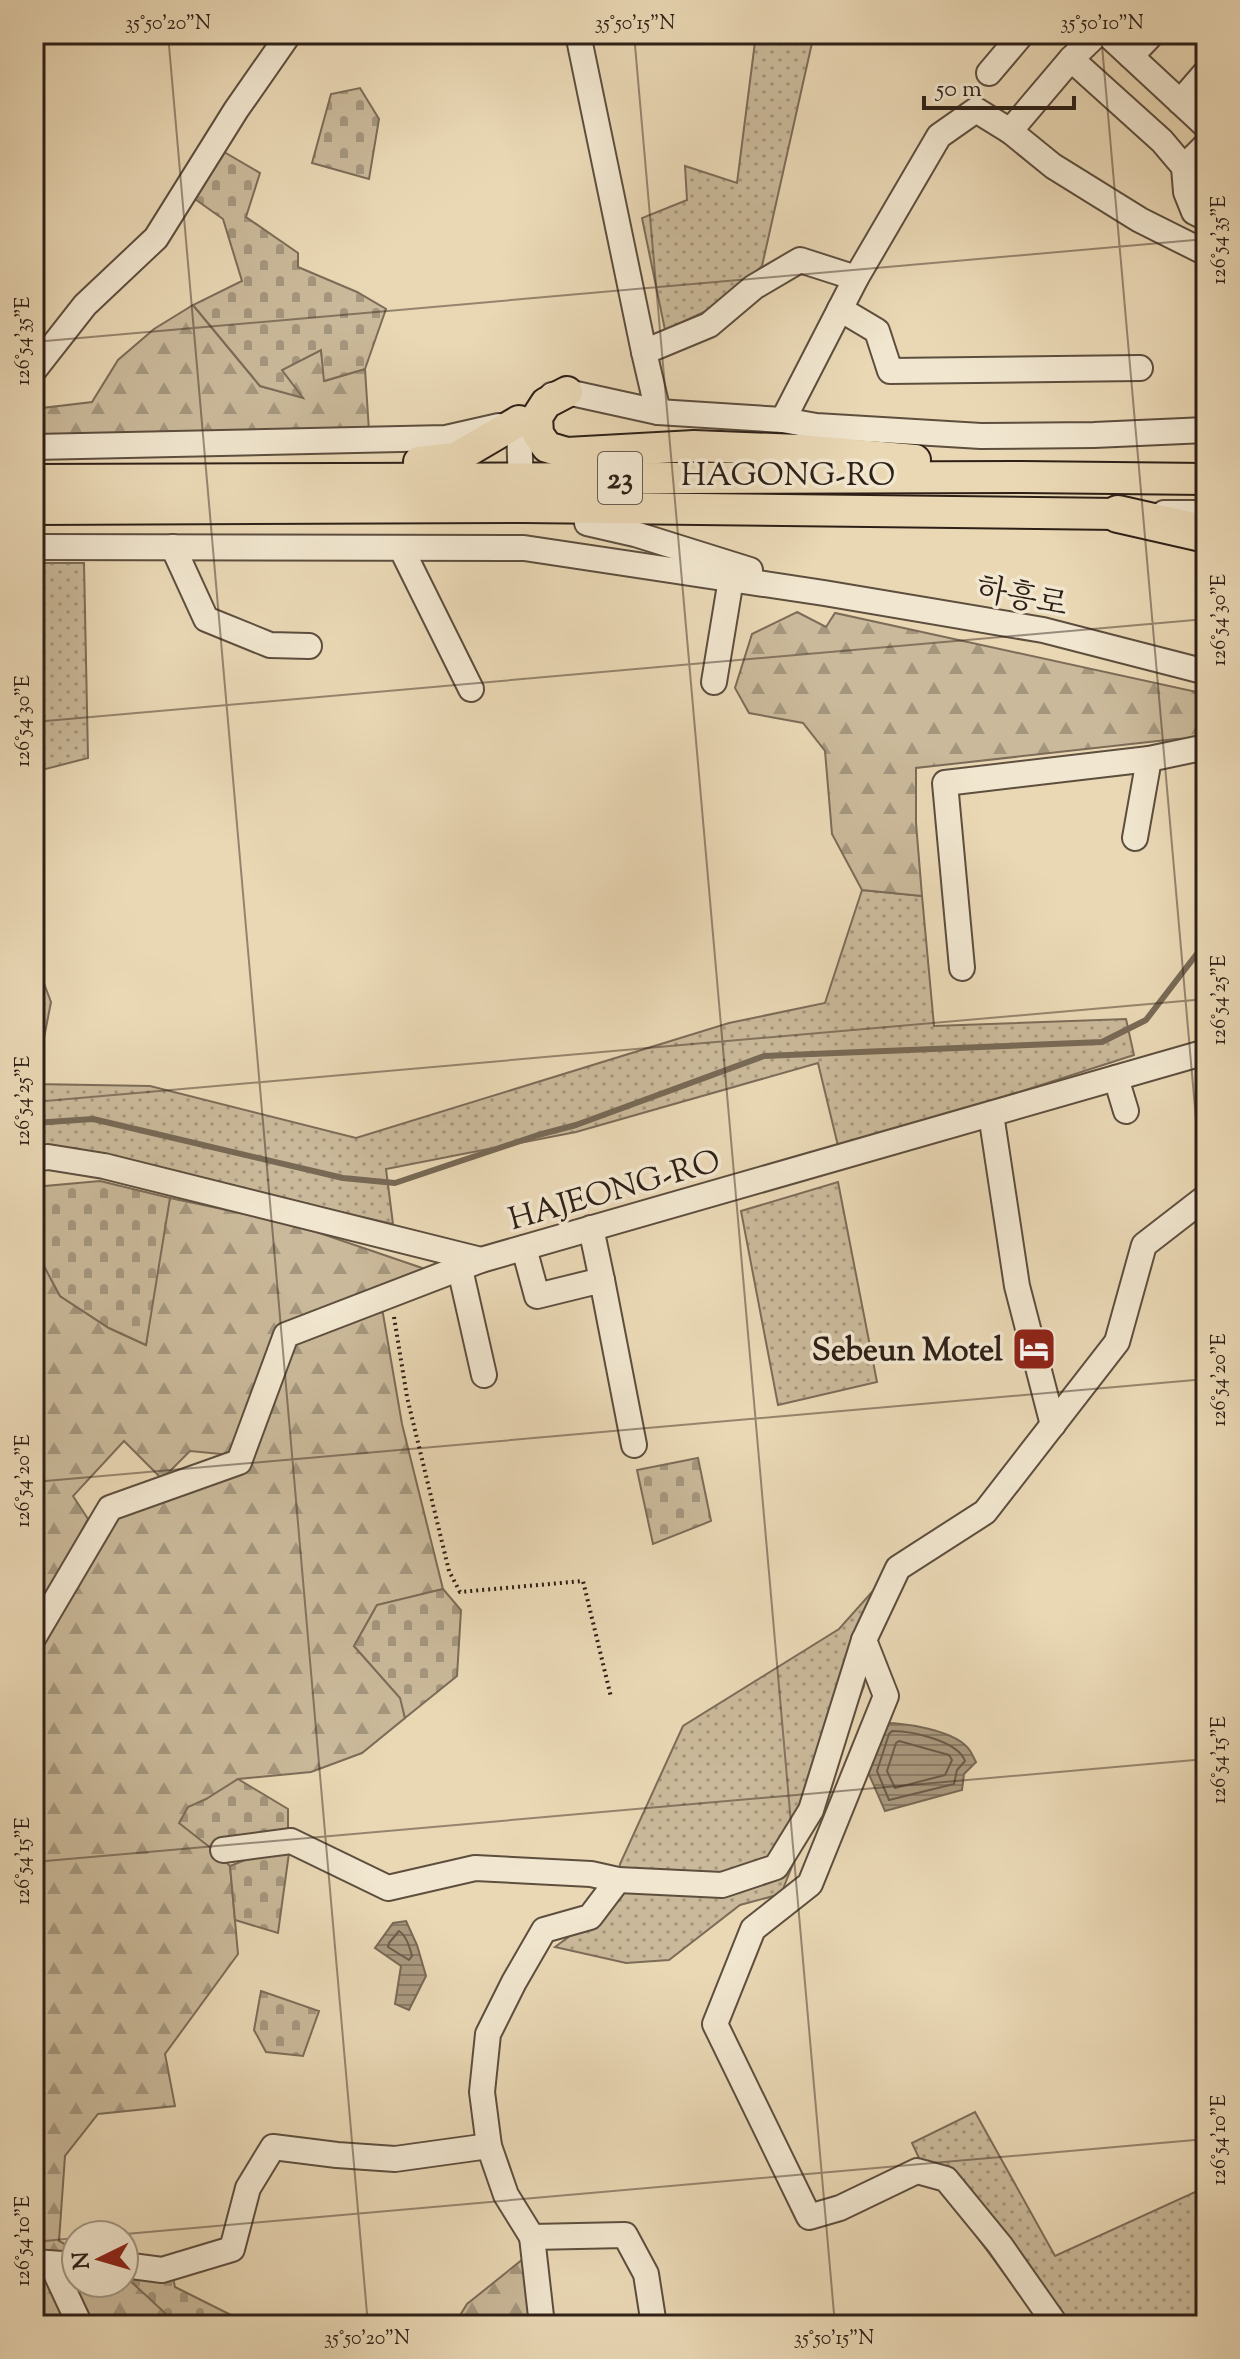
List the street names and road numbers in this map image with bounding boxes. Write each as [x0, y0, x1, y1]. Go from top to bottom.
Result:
road number: 23 [598, 452, 642, 504]
street label: HAGONG-RO [681, 454, 895, 500]
street label: 하흥로 [972, 568, 1071, 630]
street label: HAJEONG-RO [504, 1140, 726, 1244]

